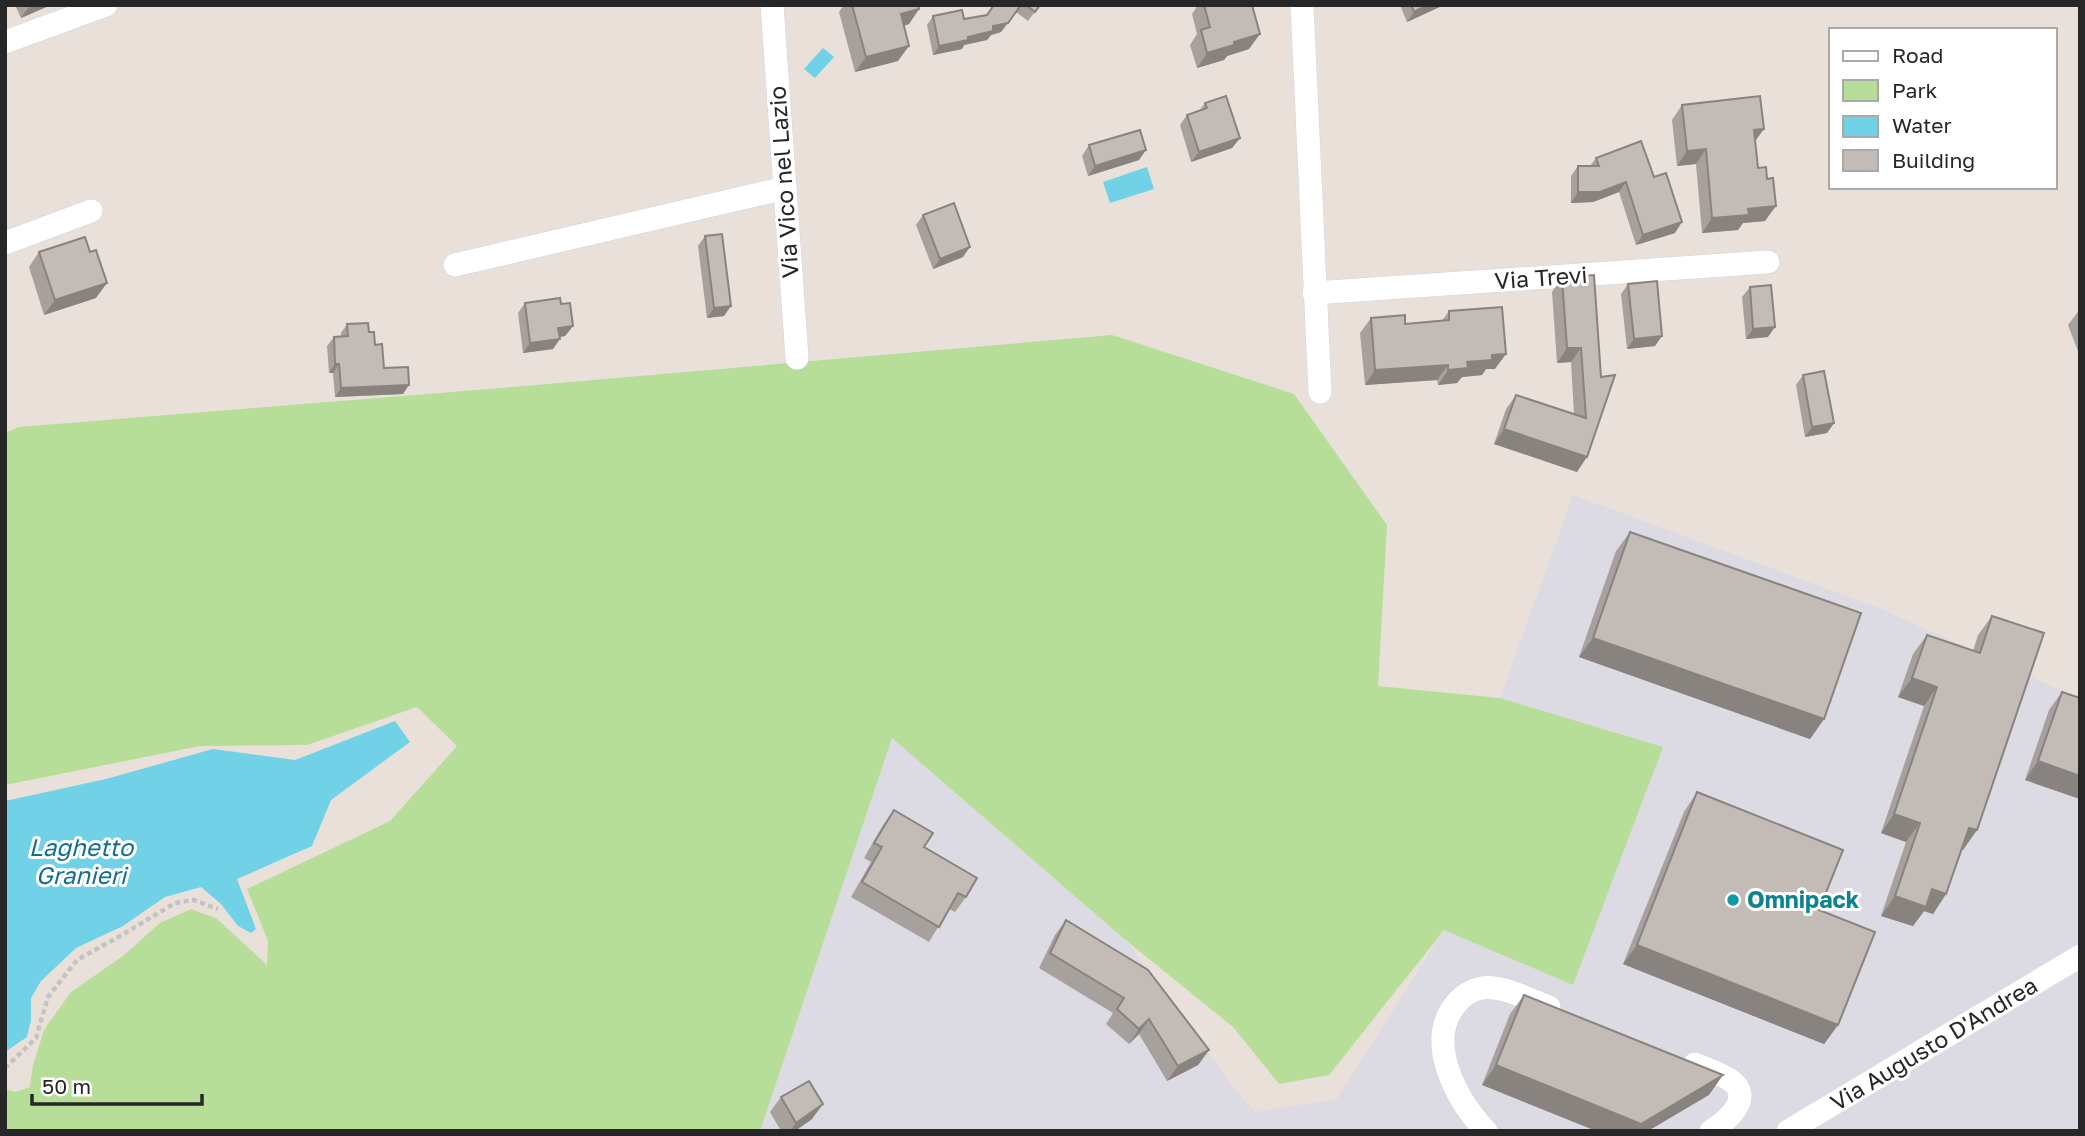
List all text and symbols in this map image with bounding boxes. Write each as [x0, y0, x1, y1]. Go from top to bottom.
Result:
legend [1829, 28, 2057, 189]
text: Road [1892, 42, 1943, 68]
text: Park [1892, 77, 1938, 103]
street label: Via Vico nel Lazio [762, 85, 804, 279]
text: Water [1892, 112, 1952, 138]
text: Building [1892, 147, 1975, 173]
street label: Via Trevi [1493, 260, 1588, 294]
water label: Laghetto Granieri [29, 832, 135, 889]
place label: Omnipack [1747, 885, 1860, 913]
marker: Omnipack [1725, 892, 1741, 908]
street label: Via Augusto D'Andrea [1825, 970, 2042, 1116]
scale bar [32, 1062, 201, 1106]
text: 50 m [42, 1073, 91, 1099]

